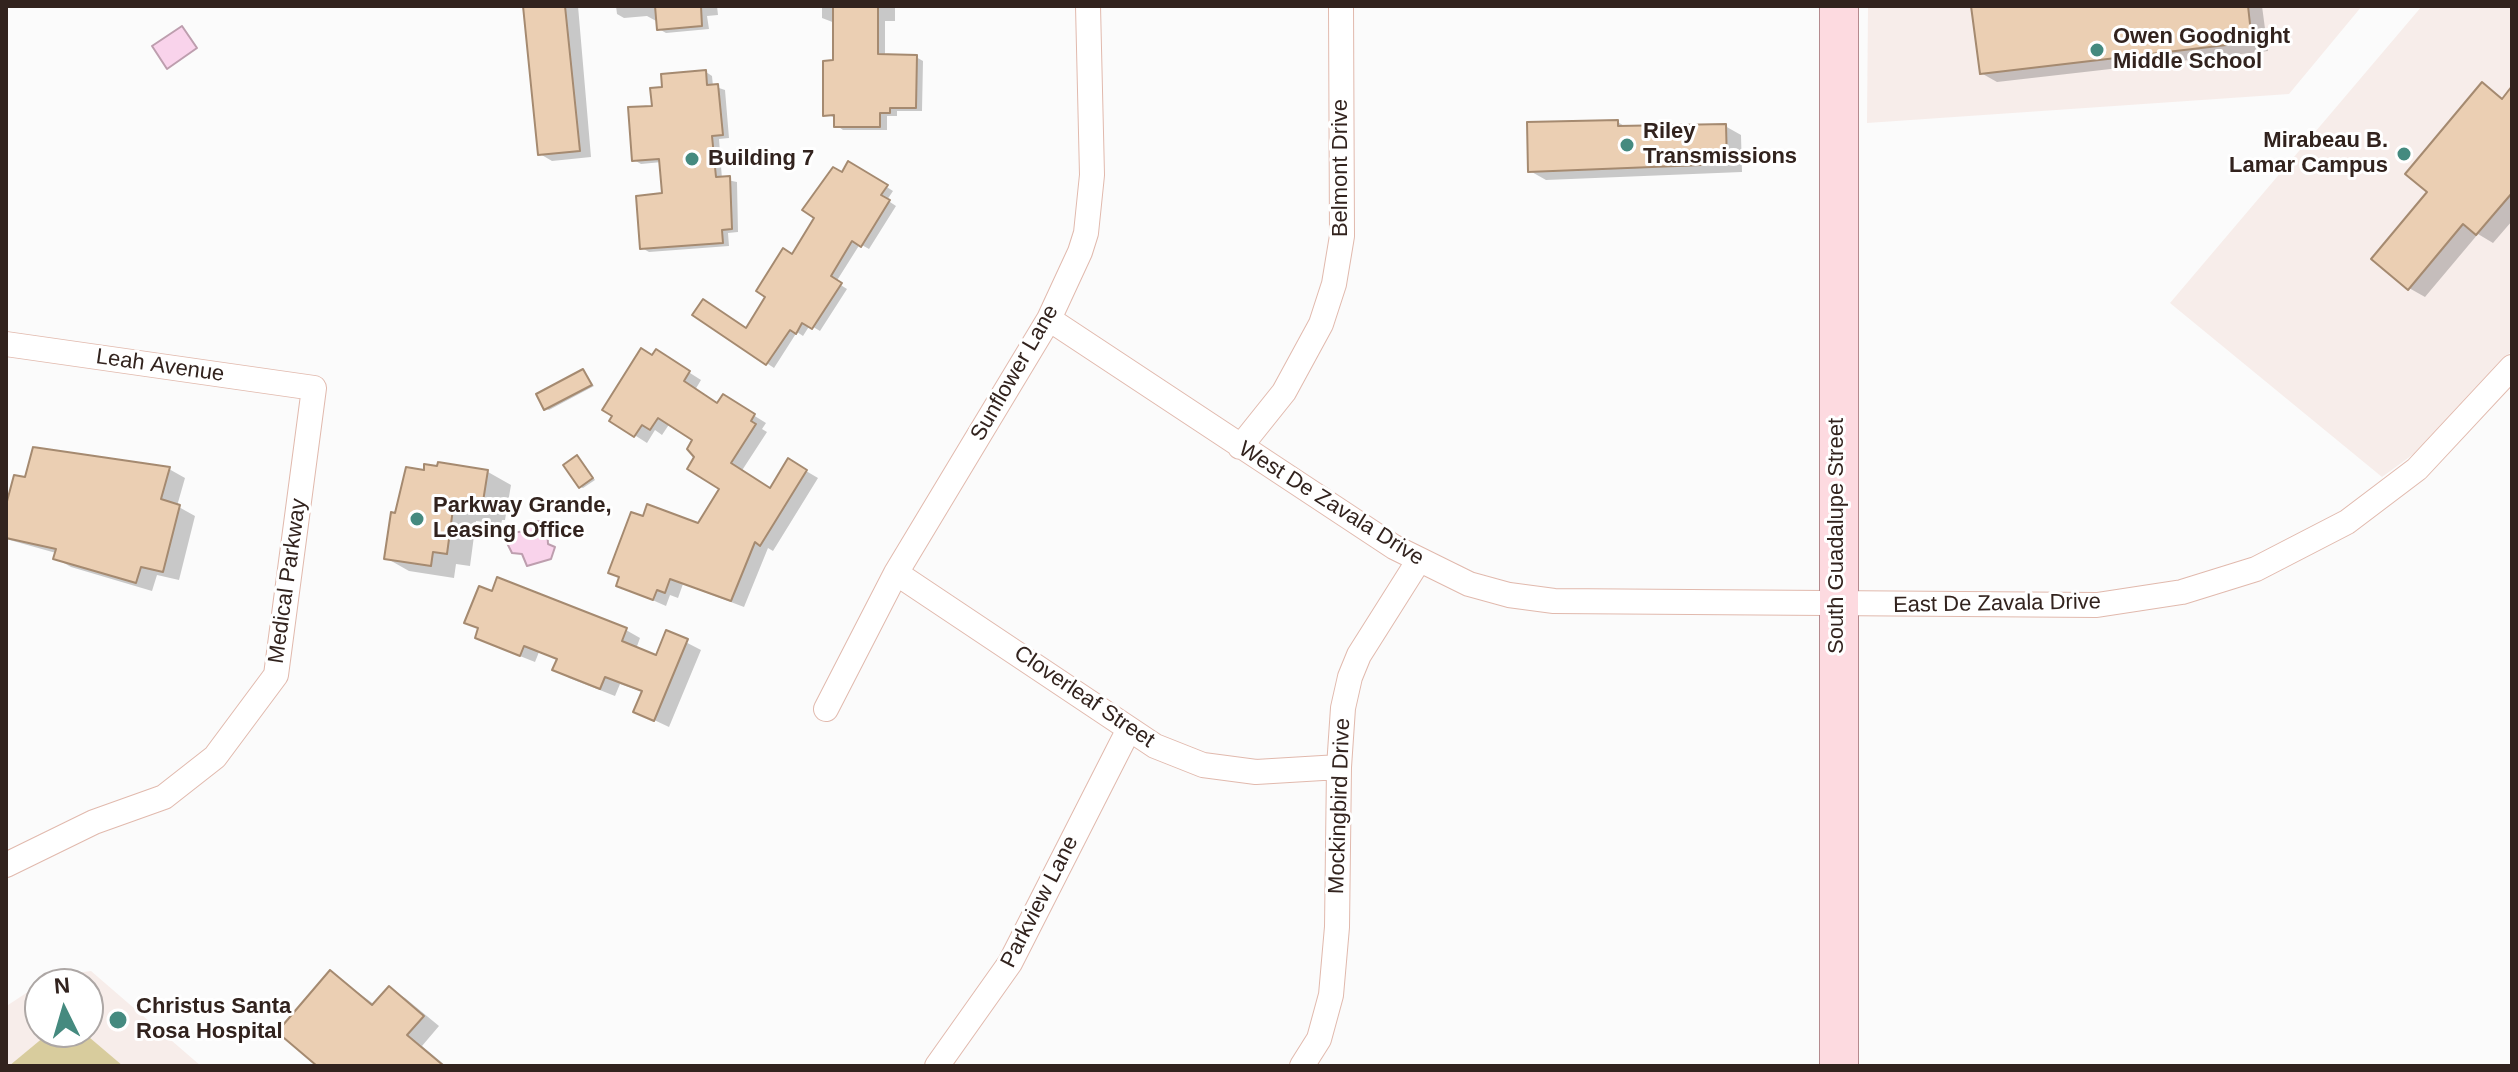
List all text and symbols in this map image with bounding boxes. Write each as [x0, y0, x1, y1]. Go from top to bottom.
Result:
place label: Owen Goodnight Middle School [2113, 24, 2290, 76]
marker: Owen Goodnight Middle School [2088, 41, 2106, 59]
street label: Belmont Drive [1328, 99, 1354, 237]
place label: Riley Transmissions [1643, 119, 1797, 170]
place label: Mirabeau B. Lamar Campus [2229, 128, 2388, 180]
marker: Riley Transmissions [1618, 136, 1636, 154]
marker: Mirabeau B. Lamar Campus [2395, 145, 2413, 163]
place label: Building 7 [708, 146, 814, 172]
marker: Building 7 [683, 150, 701, 168]
street label: Sunflower Lane [965, 300, 1065, 446]
street label: Leah Avenue [94, 344, 226, 388]
street label: South Guadalupe Street [1824, 418, 1850, 654]
street label: West De Zavala Drive [1233, 436, 1429, 572]
place label: Parkway Grande, Leasing Office [433, 493, 612, 544]
street label: Medical Parkway [263, 497, 313, 665]
marker: Parkway Grande, Leasing Office [408, 510, 426, 528]
street label: East De Zavala Drive [1893, 589, 2101, 619]
street label: Cloverleaf Street [1009, 640, 1159, 754]
street label: Mockingbird Drive [1324, 718, 1356, 894]
street label: Parkview Lane [995, 832, 1085, 972]
north arrow [24, 968, 104, 1048]
text: N [53, 972, 71, 999]
place label: Christus Santa Rosa Hospital [136, 994, 291, 1046]
marker: Christus Santa Rosa Hospital [107, 1009, 129, 1031]

